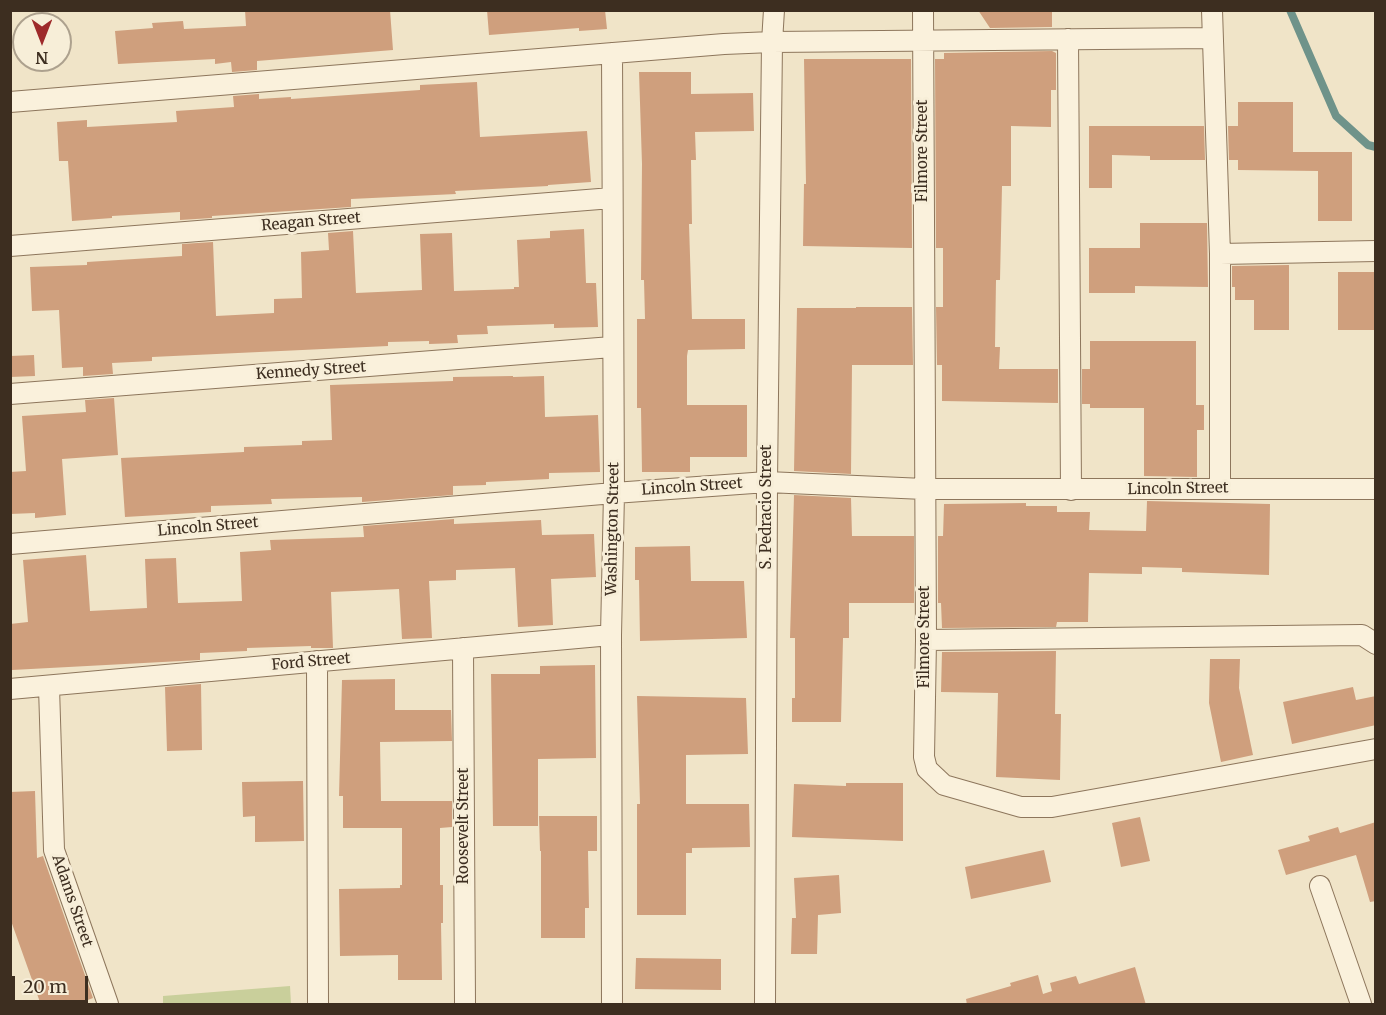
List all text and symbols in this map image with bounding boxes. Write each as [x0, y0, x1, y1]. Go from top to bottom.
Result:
north arrow [12, 12, 72, 72]
text: N [36, 48, 48, 68]
street label: Filmore Street [914, 100, 932, 202]
street label: Reagan Street [261, 209, 361, 235]
street label: Kennedy Street [255, 358, 367, 384]
street label: S. Pedracio Street [758, 445, 776, 569]
street label: Washington Street [603, 462, 623, 596]
street label: Lincoln Street [641, 474, 743, 500]
street label: Lincoln Street [1127, 479, 1229, 499]
street label: Lincoln Street [157, 514, 259, 540]
street label: Filmore Street [916, 586, 934, 688]
street label: Ford Street [271, 650, 351, 674]
street label: Roosevelt Street [455, 768, 473, 884]
street label: Adams Street [48, 852, 96, 950]
scale bar [15, 964, 92, 1002]
text: 20 m [23, 975, 67, 998]

